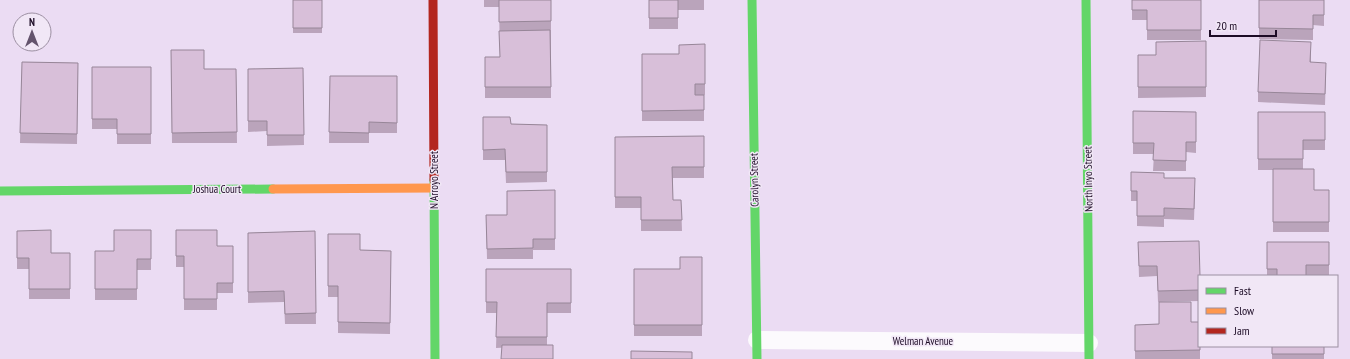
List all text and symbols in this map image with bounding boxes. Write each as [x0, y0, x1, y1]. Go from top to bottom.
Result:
north arrow [12, 12, 52, 52]
scale bar [1210, 12, 1276, 38]
text: N [29, 15, 35, 29]
text: 20 m [1216, 18, 1237, 33]
street label: North Inyo Street [1080, 146, 1096, 212]
street label: N Arroyo Street [427, 151, 441, 209]
street label: Carolyn Street [747, 153, 761, 207]
street label: Joshua Court [192, 182, 241, 196]
legend [1198, 275, 1338, 347]
text: Fast [1234, 283, 1252, 298]
text: Slow [1234, 303, 1255, 318]
text: Jam [1233, 323, 1250, 338]
street label: Welman Avenue [893, 334, 954, 348]

